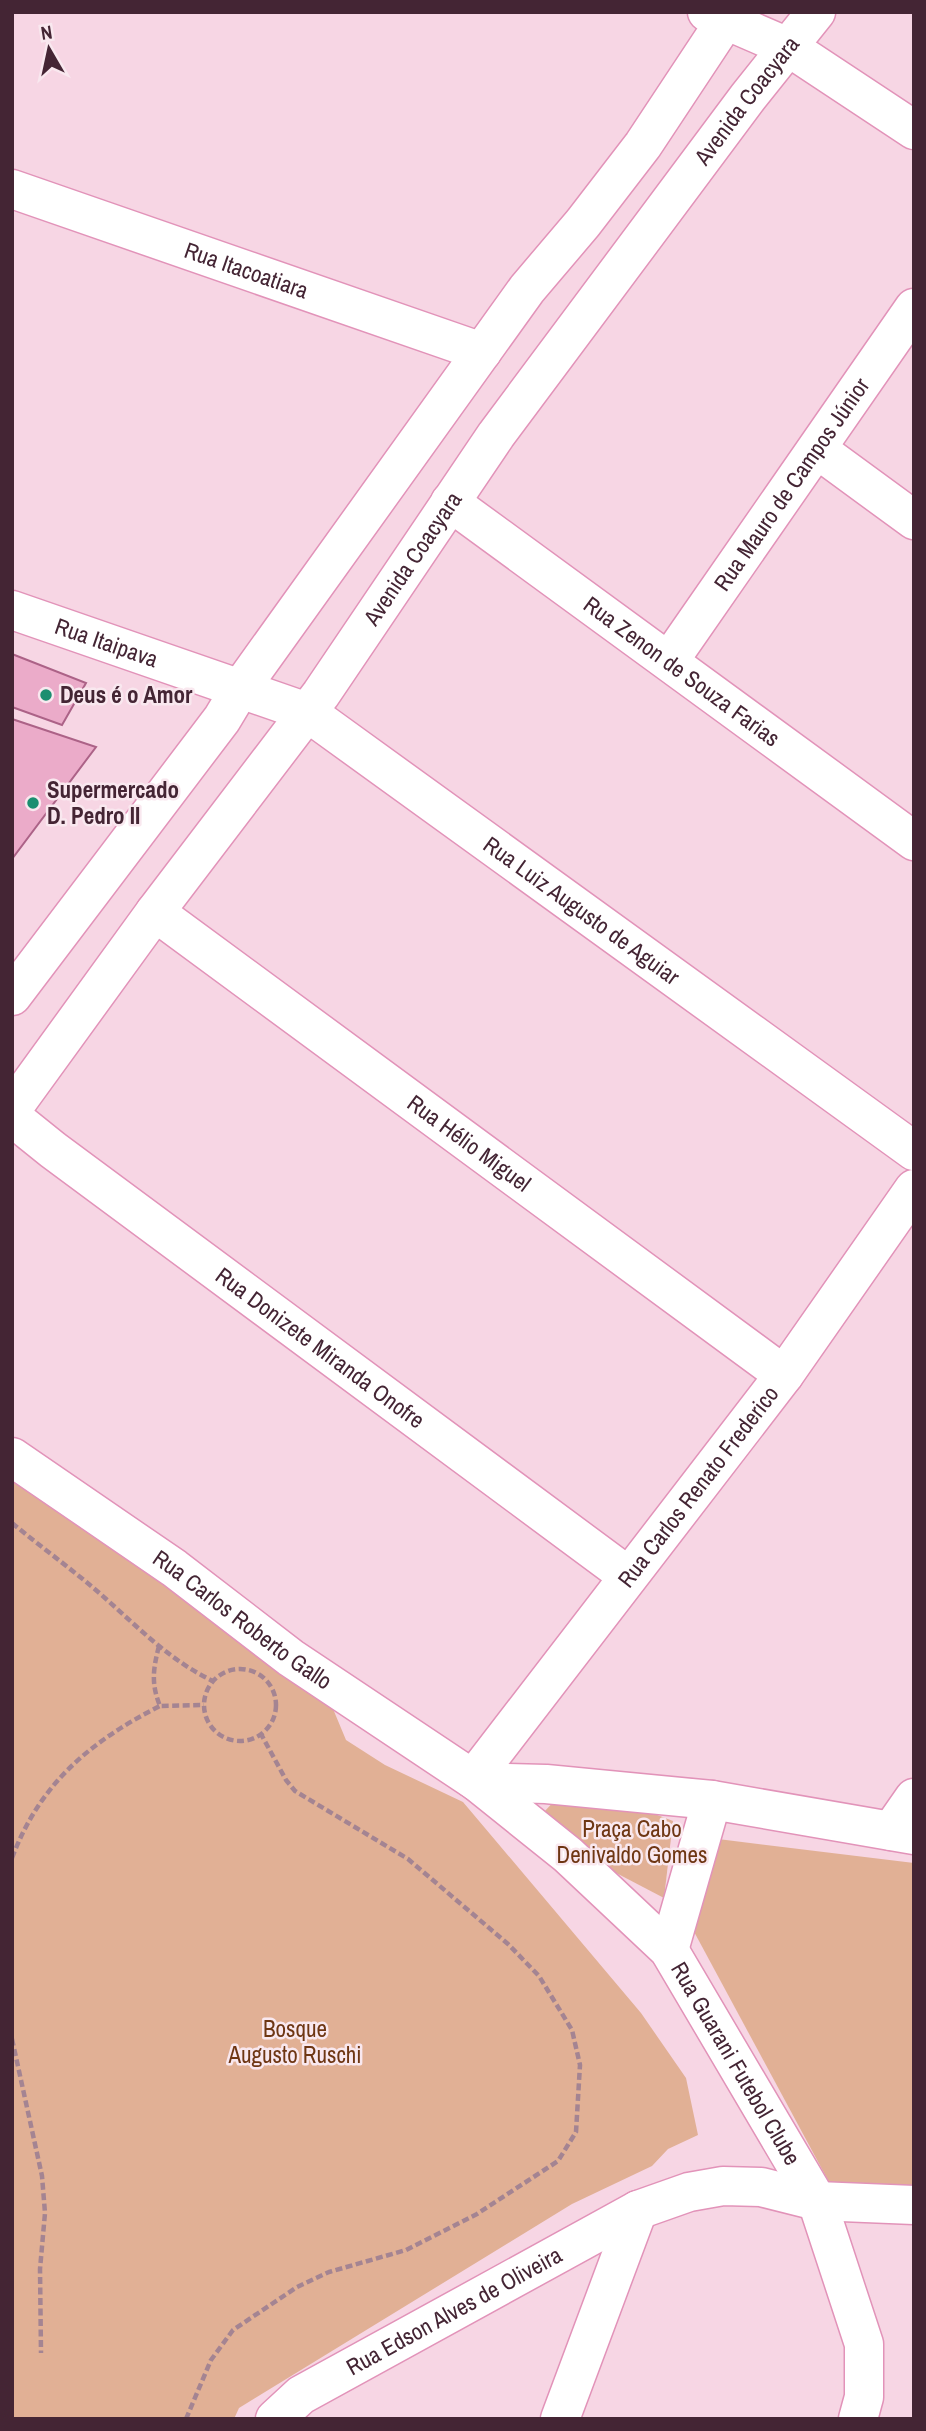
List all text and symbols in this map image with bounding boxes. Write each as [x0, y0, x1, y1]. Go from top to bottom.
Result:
north arrow [14, 14, 84, 84]
text: N [39, 18, 54, 46]
street label: Avenida Coacyara [686, 29, 806, 172]
street label: Rua Itacoatiara [180, 234, 313, 306]
street label: Rua Mauro de Campos Júnior [706, 371, 876, 597]
street label: Avenida Coacyara [355, 485, 469, 632]
street label: Rua Zenon de Souza Farias [578, 589, 787, 753]
street label: Rua Itaipava [51, 610, 163, 675]
place label: Deus é o Amor [60, 679, 193, 710]
marker: Deus é o Amor [38, 687, 54, 703]
place label: Supermercado D. Pedro II [47, 774, 179, 831]
marker: Supermercado D. Pedro II [25, 795, 41, 811]
street label: Rua Luiz Augusto de Aguiar [478, 829, 687, 992]
street label: Rua Hélio Miguel [401, 1087, 537, 1199]
street label: Rua Donizete Miranda Onofre [210, 1260, 431, 1435]
street label: Rua Carlos Renato Frederico [610, 1379, 785, 1593]
street label: Rua Carlos Roberto Gallo [147, 1542, 338, 1696]
park label: Praça Cabo Denivaldo Gomes [557, 1813, 707, 1870]
street label: Rua Guarani Futebol Clube [664, 1956, 808, 2170]
park label: Bosque Augusto Ruschi [227, 2013, 362, 2070]
street label: Rua Edson Alves de Oliveira [341, 2239, 568, 2382]

